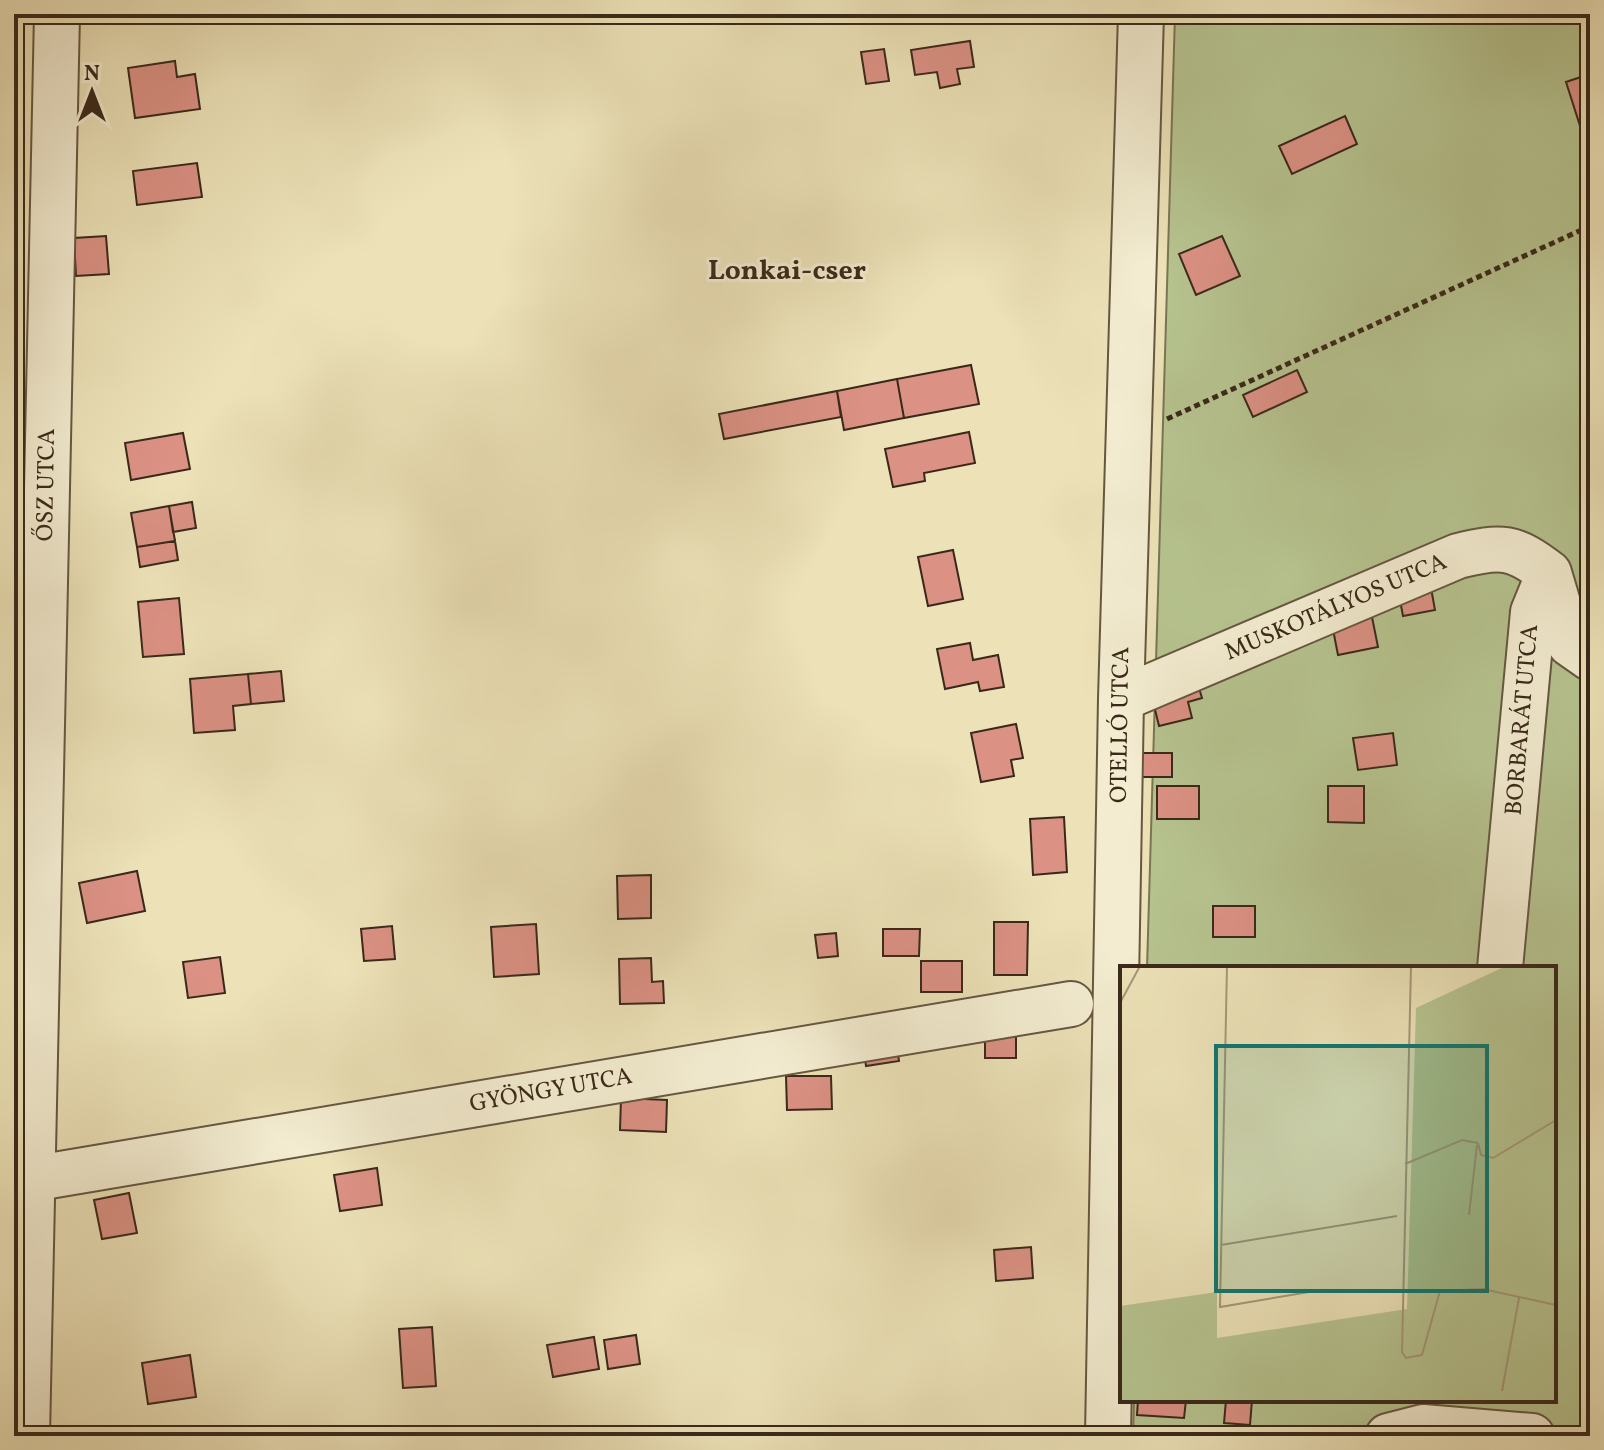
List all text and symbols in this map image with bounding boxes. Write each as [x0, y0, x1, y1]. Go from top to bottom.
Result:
north arrow [52, 52, 132, 132]
text: N [84, 59, 100, 90]
district label: Lonkai-cser [708, 252, 866, 291]
street label: ŐSZ UTCA [29, 428, 65, 542]
street label: MUSKOTÁLYOS UTCA [1220, 546, 1452, 670]
street label: BORBARÁT UTCA [1498, 623, 1548, 817]
street label: OTELLÓ UTCA [1103, 646, 1139, 804]
inset map [1120, 966, 1556, 1402]
street label: GYÖNGY UTCA [467, 1060, 635, 1122]

